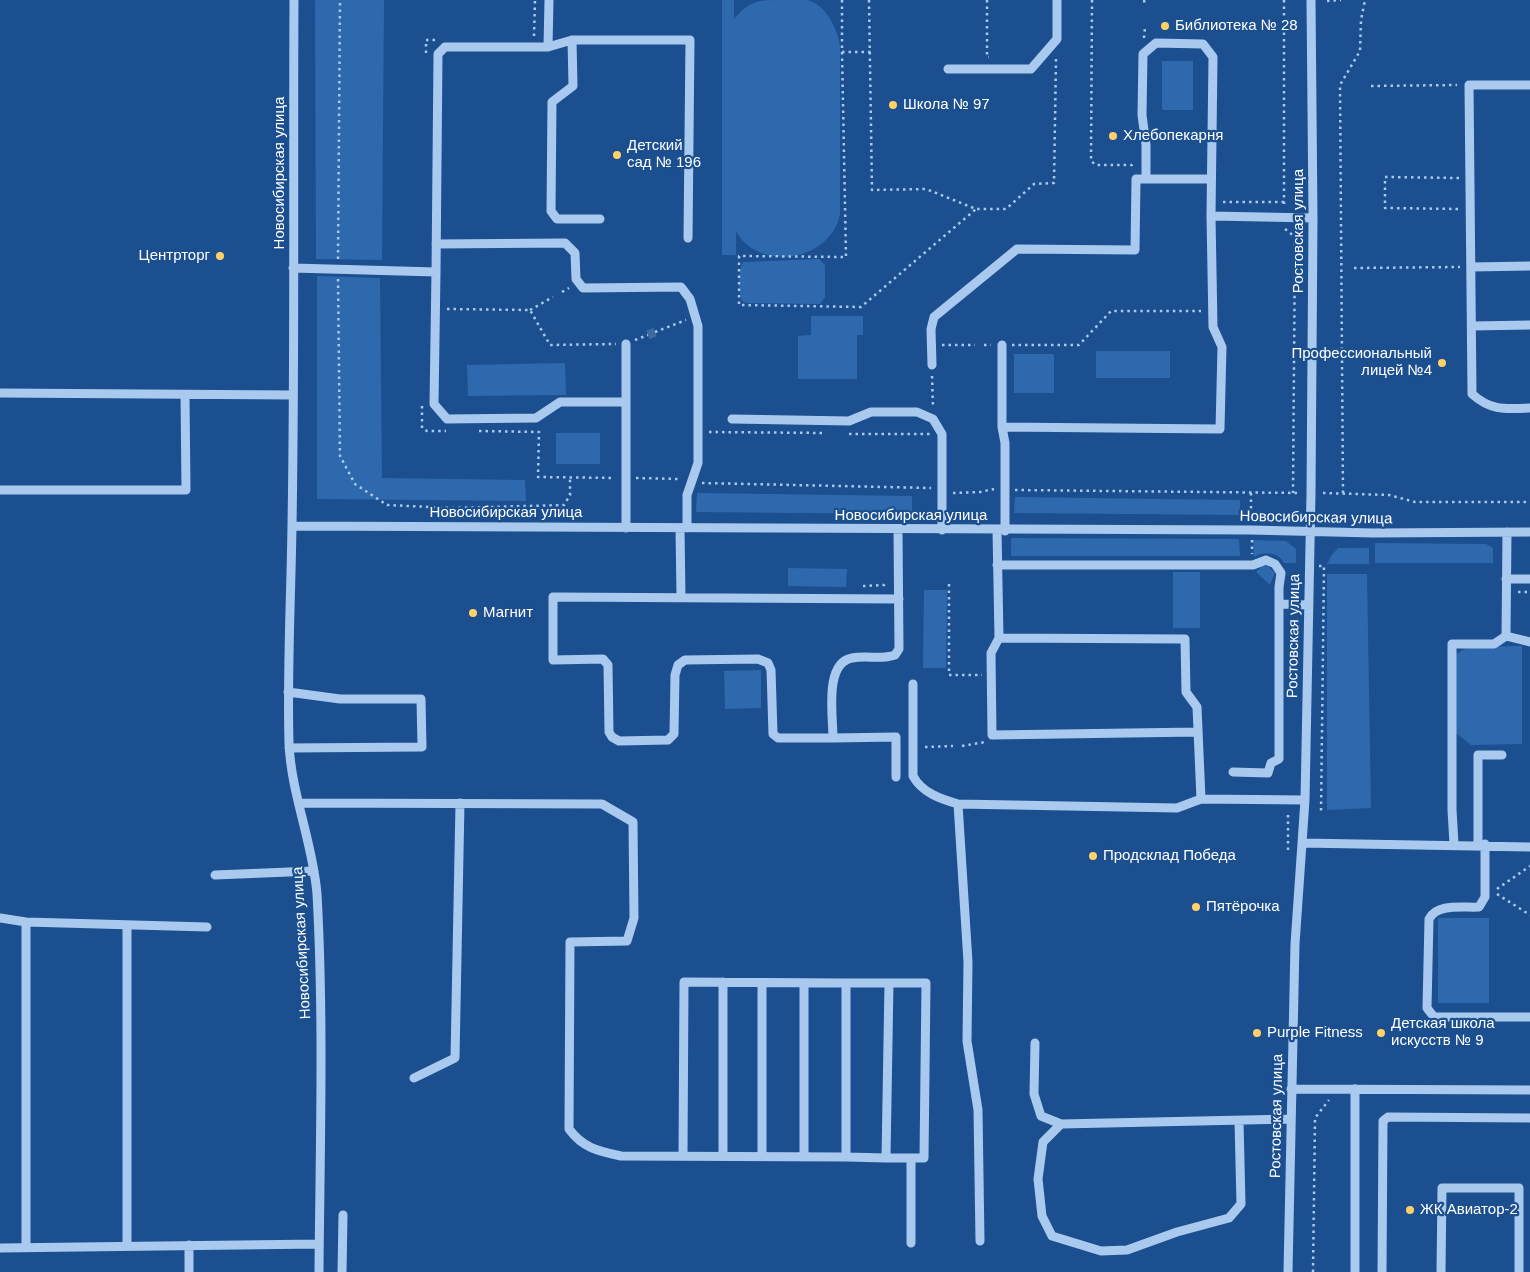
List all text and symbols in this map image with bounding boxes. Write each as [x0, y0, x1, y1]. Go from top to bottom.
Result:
place label: Библиотека № 28 [1175, 17, 1298, 35]
marker: Библиотека № 28 [1159, 20, 1171, 32]
place label: Школа № 97 [903, 96, 990, 114]
street label: Новосибирская улица [271, 97, 289, 249]
marker: Школа № 97 [887, 99, 899, 111]
place label: Хлебопекарня [1123, 127, 1223, 145]
marker: Хлебопекарня [1107, 130, 1119, 142]
place label: Детский сад № 196 [627, 137, 701, 172]
marker: Детский сад № 196 [611, 149, 623, 161]
street label: Ростовская улица [1290, 169, 1308, 293]
place label: Центрторг [139, 247, 210, 265]
marker: Центрторг [214, 250, 226, 262]
place label: Профессиональный лицей №4 [1291, 345, 1432, 380]
marker: Профессиональный лицей №4 [1436, 357, 1448, 369]
street label: Новосибирская улица [430, 504, 582, 522]
street label: Новосибирская улица [835, 507, 987, 525]
street label: Новосибирская улица [1239, 508, 1393, 528]
street label: Ростовская улица [1284, 574, 1304, 698]
place label: Магнит [483, 604, 533, 622]
marker: Магнит [467, 607, 479, 619]
place label: Продсклад Победа [1103, 847, 1236, 865]
marker: Продсклад Победа [1087, 850, 1099, 862]
street label: Новосибирская улица [289, 866, 315, 1020]
place label: Пятёрочка [1206, 898, 1280, 916]
marker: Пятёрочка [1190, 901, 1202, 913]
place label: Детская школа искусств № 9 [1391, 1015, 1495, 1050]
place label: Purple Fitness [1267, 1024, 1363, 1042]
marker: Purple Fitness [1251, 1027, 1263, 1039]
marker: Детская школа искусств № 9 [1375, 1027, 1387, 1039]
street label: Ростовская улица [1267, 1054, 1287, 1178]
place label: ЖК Авиатор-2 [1420, 1201, 1518, 1219]
marker: ЖК Авиатор-2 [1404, 1204, 1416, 1216]

